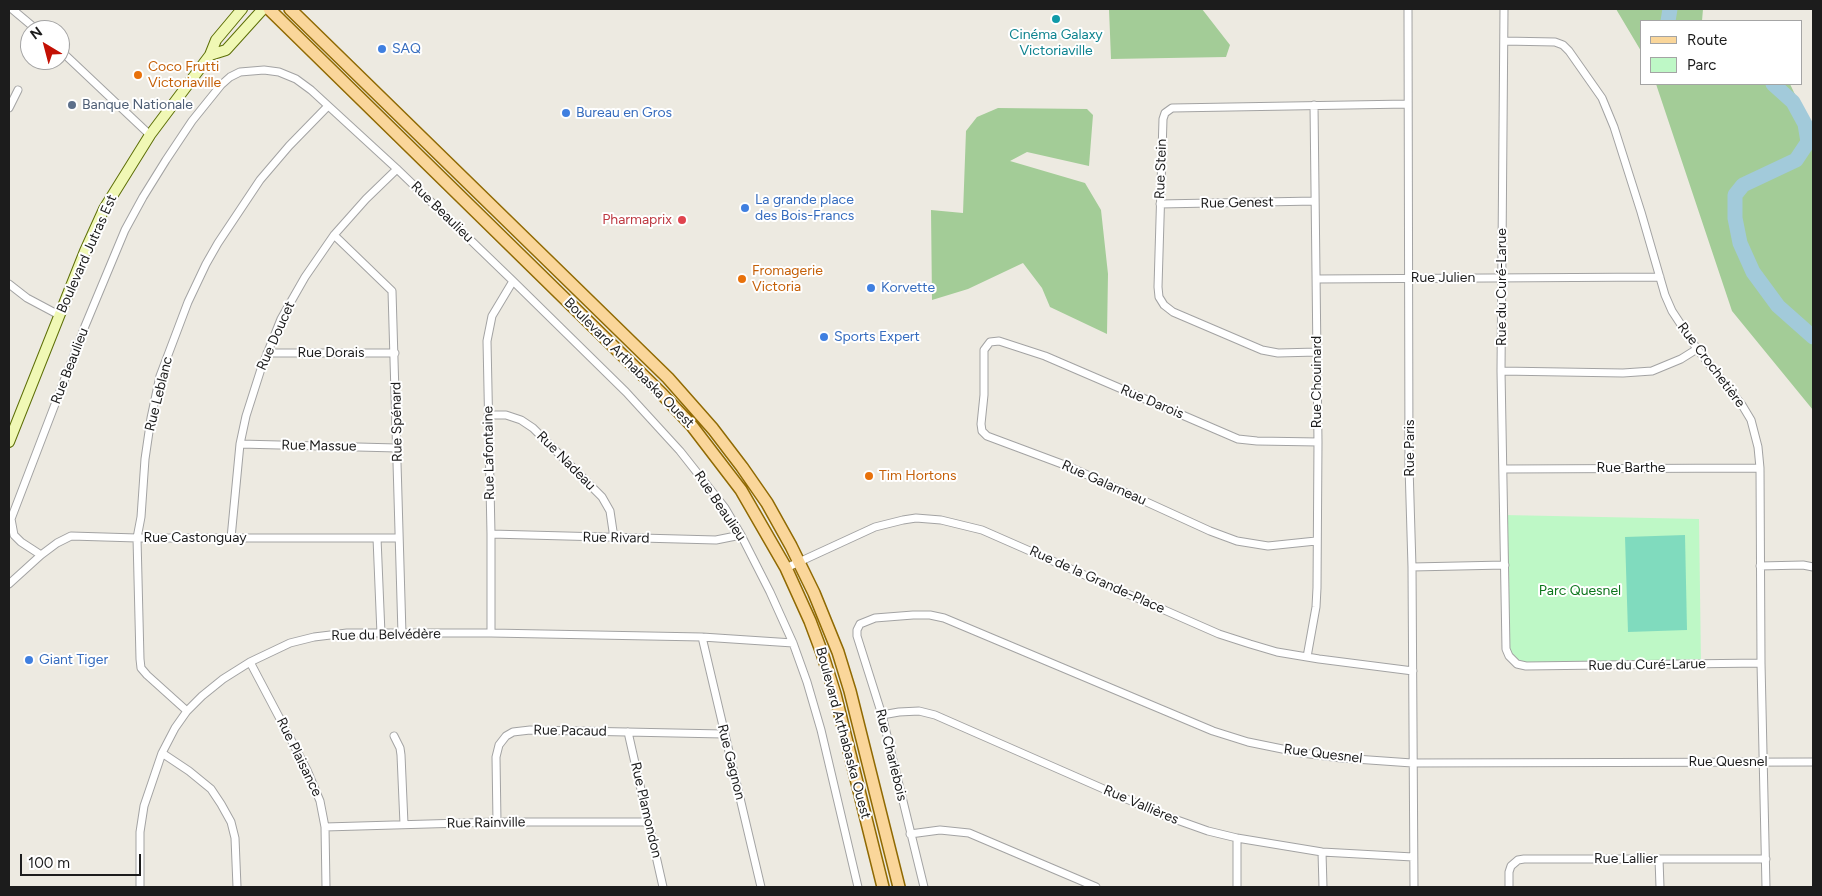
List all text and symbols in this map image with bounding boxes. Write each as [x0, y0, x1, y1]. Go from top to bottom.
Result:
marker: Cinéma Galaxy Victoriaville [1050, 13, 1062, 25]
north arrow [20, 20, 70, 70]
legend [1640, 20, 1802, 85]
text: N [27, 23, 46, 43]
place label: Cinéma Galaxy Victoriaville [1009, 27, 1103, 59]
text: Route [1687, 31, 1727, 49]
place label: SAQ [392, 41, 421, 57]
marker: SAQ [376, 43, 388, 55]
text: Parc [1687, 56, 1716, 74]
place label: Coco Frutti Victoriaville [148, 59, 221, 92]
marker: Coco Frutti Victoriaville [132, 69, 144, 81]
place label: Banque Nationale [82, 97, 193, 113]
marker: Banque Nationale [66, 99, 78, 111]
place label: Bureau en Gros [576, 105, 672, 121]
marker: Bureau en Gros [560, 107, 572, 119]
street label: Rue Stein [1152, 139, 1170, 199]
street label: Rue Beaulieu [407, 178, 477, 246]
street label: Boulevard Jutras Est [53, 192, 121, 316]
place label: La grande place des Bois-Francs [755, 192, 854, 224]
street label: Rue Genest [1200, 194, 1274, 212]
marker: La grande place des Bois-Francs [739, 202, 751, 214]
place label: Pharmaprix [602, 212, 672, 228]
marker: Pharmaprix [676, 214, 688, 226]
street label: Rue du Curé-Larue [1494, 228, 1510, 346]
place label: Fromagerie Victoria [752, 263, 823, 296]
street label: Rue Julien [1411, 270, 1475, 286]
marker: Fromagerie Victoria [736, 273, 748, 285]
place label: Korvette [881, 280, 935, 296]
marker: Korvette [865, 282, 877, 294]
street label: Boulevard Arthabaska Ouest [560, 294, 698, 432]
street label: Rue Doucet [253, 299, 299, 373]
street label: Rue Crochetière [1674, 319, 1748, 411]
street label: Rue Beaulieu [48, 325, 92, 407]
place label: Sports Expert [834, 329, 920, 345]
marker: Sports Expert [818, 331, 830, 343]
street label: Rue Chouinard [1309, 336, 1325, 428]
street label: Rue Dorais [297, 345, 365, 361]
street label: Rue Leblanc [142, 355, 176, 433]
street label: Rue Darois [1118, 381, 1186, 423]
street label: Rue Spénard [388, 382, 406, 462]
street label: Rue Lafontaine [480, 406, 498, 500]
street label: Rue Paris [1402, 419, 1418, 477]
street label: Rue Nadeau [533, 428, 599, 494]
street label: Rue Massue [281, 437, 357, 455]
street label: Rue Galarneau [1059, 457, 1149, 509]
street label: Rue Barthe [1597, 460, 1665, 476]
street label: Rue Beaulieu [690, 468, 750, 544]
place label: Tim Hortons [879, 468, 956, 484]
marker: Tim Hortons [863, 470, 875, 482]
street label: Rue Rivard [582, 529, 650, 547]
street label: Rue Castonguay [143, 530, 247, 546]
street label: Rue de la Grande-Place [1027, 543, 1167, 617]
park label: Parc Quesnel [1539, 583, 1621, 599]
street label: Rue du Belvédère [331, 626, 441, 644]
street label: Boulevard Arthabaska Ouest [812, 645, 874, 821]
place label: Giant Tiger [39, 652, 108, 668]
marker: Giant Tiger [23, 654, 35, 666]
street label: Rue du Curé-Larue [1588, 656, 1706, 674]
street label: Rue Charlebois [871, 707, 911, 803]
street label: Rue Plaisance [273, 715, 325, 799]
street label: Rue Pacaud [533, 722, 607, 740]
street label: Rue Gagnon [713, 722, 749, 802]
street label: Rue Quesnel [1283, 741, 1363, 767]
street label: Rue Quesnel [1688, 754, 1768, 770]
street label: Rue Plamondon [627, 760, 665, 860]
street label: Rue Vallières [1101, 782, 1181, 828]
street label: Rue Rainville [446, 814, 526, 832]
scale bar [22, 844, 144, 876]
street label: Rue Lallier [1594, 851, 1658, 867]
text: 100 m [28, 854, 70, 872]

